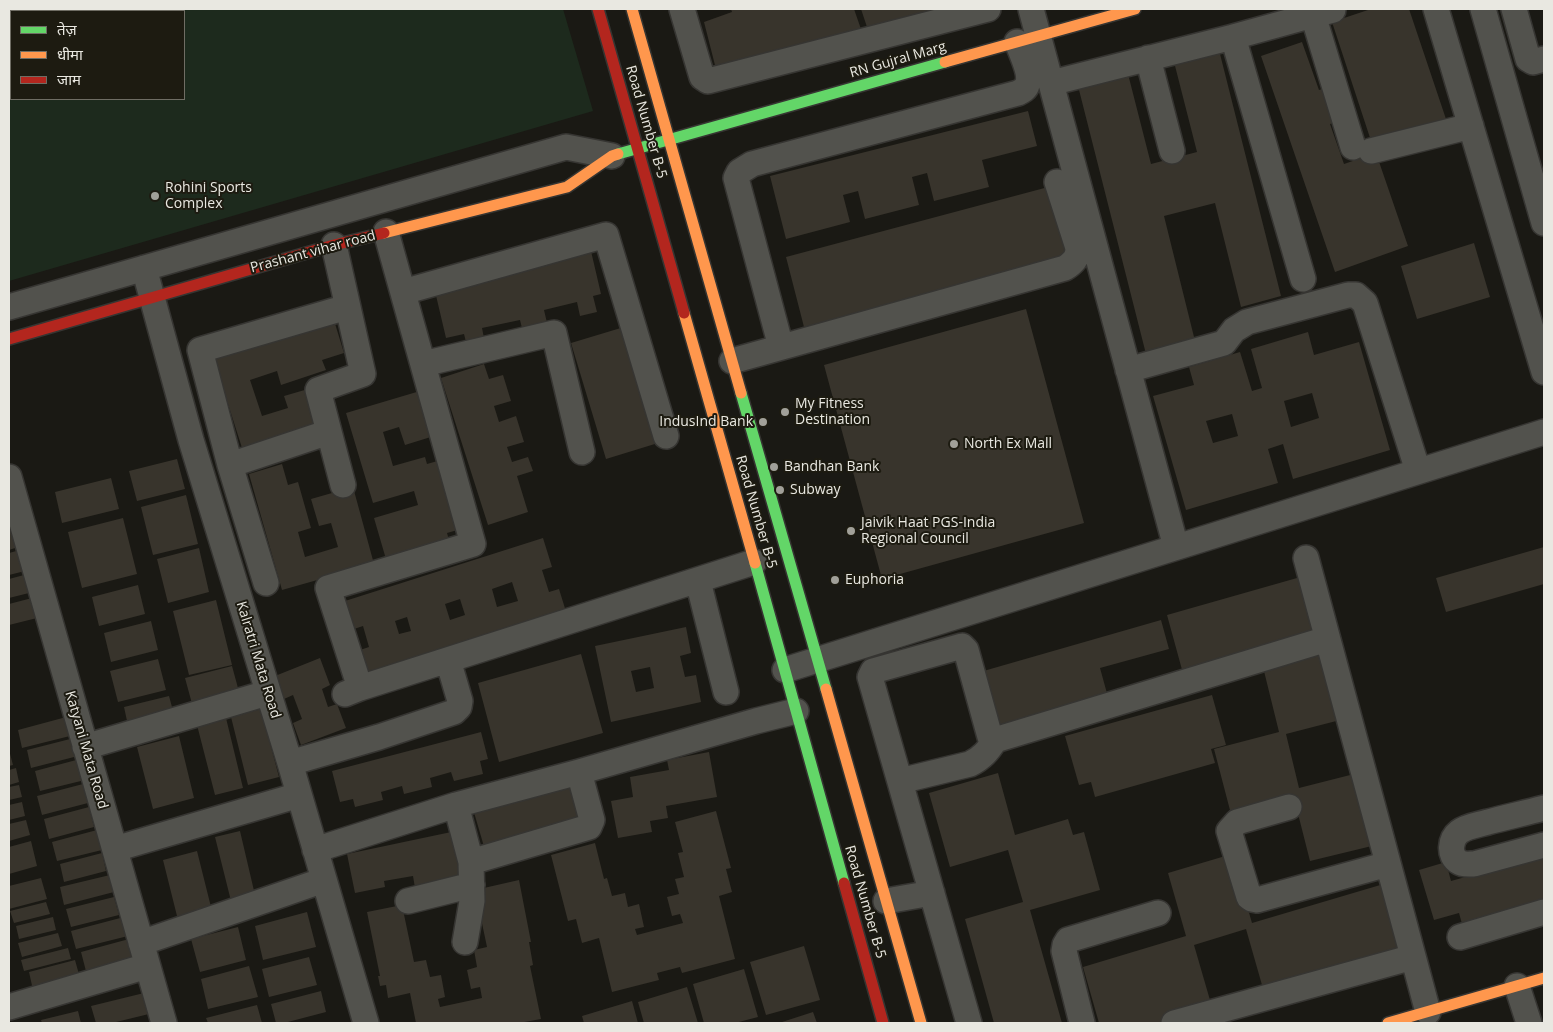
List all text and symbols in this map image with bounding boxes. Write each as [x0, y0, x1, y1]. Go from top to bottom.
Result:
legend [10, 10, 185, 100]
text: तेज़ [57, 19, 77, 39]
street label: RN Gujral Marg [848, 38, 948, 82]
text: धीमा [57, 44, 83, 64]
street label: Road Number B-5 [622, 64, 670, 180]
text: जाम [57, 69, 81, 89]
place label: Rohini Sports Complex [165, 180, 252, 212]
marker: Rohini Sports Complex [149, 190, 161, 202]
street label: Prashant vihar road [249, 227, 377, 277]
place label: My Fitness Destination [795, 396, 870, 428]
marker: My Fitness Destination [779, 406, 791, 418]
place label: IndusInd Bank [659, 414, 753, 430]
marker: IndusInd Bank [757, 416, 769, 428]
place label: North Ex Mall [964, 436, 1052, 452]
marker: North Ex Mall [948, 438, 960, 450]
street label: Road Number B-5 [732, 454, 780, 570]
place label: Bandhan Bank [784, 459, 879, 475]
marker: Bandhan Bank [768, 461, 780, 473]
place label: Subway [790, 482, 840, 498]
marker: Subway [774, 484, 786, 496]
place label: Jaivik Haat PGS-India Regional Council [861, 515, 995, 548]
marker: Jaivik Haat PGS-India Regional Council [845, 525, 857, 537]
place label: Euphoria [845, 572, 904, 588]
marker: Euphoria [829, 574, 841, 586]
street label: Kalratri Mata Road [232, 599, 284, 721]
street label: Katyani Mata Road [61, 689, 111, 811]
street label: Road Number B-5 [841, 844, 889, 960]

